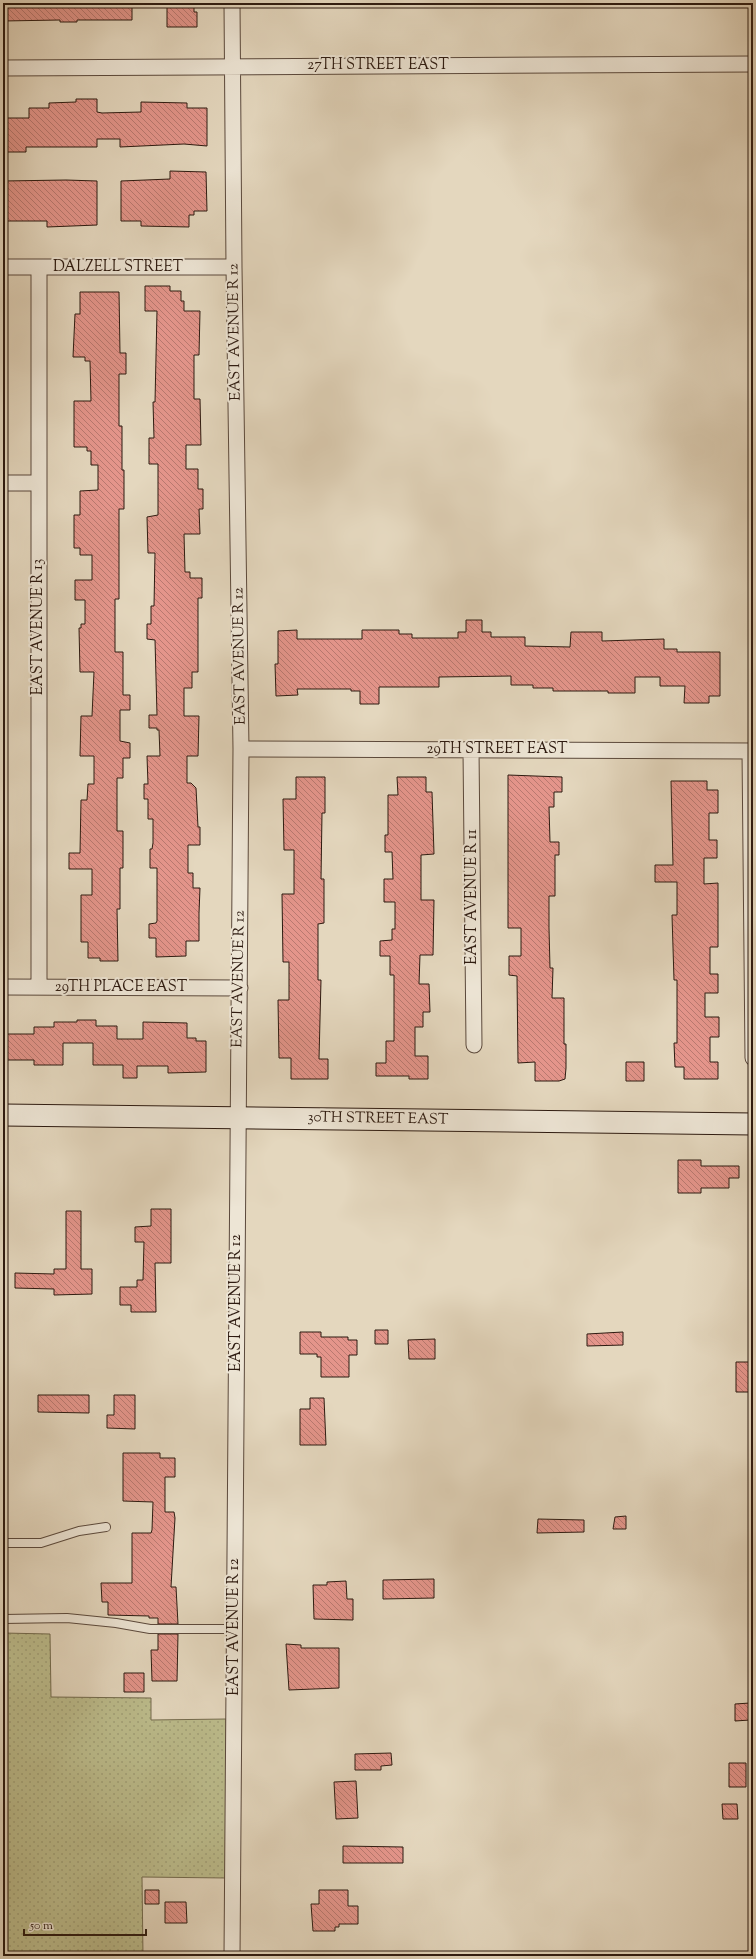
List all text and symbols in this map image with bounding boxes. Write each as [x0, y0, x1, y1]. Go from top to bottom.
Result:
street label: 27TH STREET EAST [307, 55, 449, 76]
street label: DALZELL STREET [53, 257, 183, 278]
street label: EAST AVENUE R 12 [223, 263, 247, 401]
street label: EAST AVENUE R 13 [28, 559, 49, 695]
street label: EAST AVENUE R 12 [228, 587, 252, 725]
street label: 29TH STREET EAST [426, 739, 568, 760]
street label: EAST AVENUE R 11 [462, 829, 483, 965]
street label: EAST AVENUE R 12 [227, 910, 251, 1048]
street label: 29TH PLACE EAST [55, 977, 188, 998]
street label: 30TH STREET EAST [307, 1107, 449, 1131]
street label: EAST AVENUE R 12 [226, 1234, 247, 1372]
street label: EAST AVENUE R 12 [224, 1558, 245, 1696]
scale bar [24, 1911, 146, 1937]
text: 50 m [29, 1917, 53, 1935]

